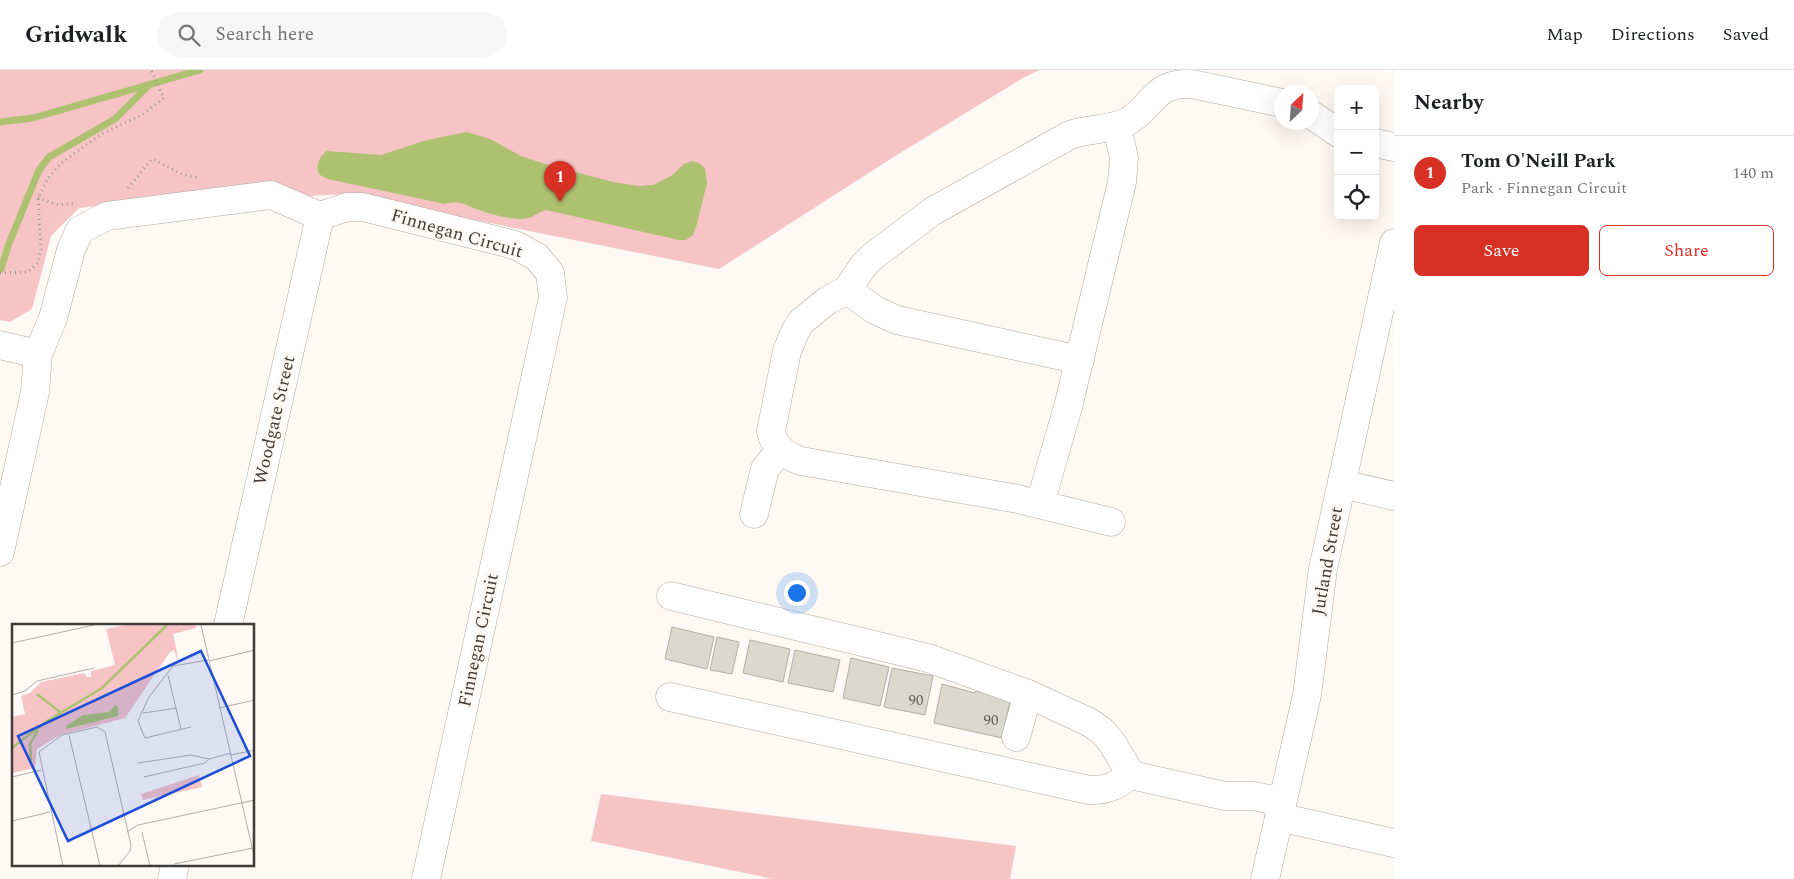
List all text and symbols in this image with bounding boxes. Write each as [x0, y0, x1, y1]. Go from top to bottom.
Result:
search box [157, 12, 507, 57]
text: Gridwalk [25, 17, 127, 53]
text: Search here [215, 20, 314, 49]
icon: search [175, 21, 203, 49]
text: Map [1547, 21, 1583, 48]
text: Directions [1611, 21, 1695, 48]
text: Saved [1723, 21, 1769, 48]
north arrow [1274, 85, 1319, 130]
map controls [1334, 85, 1379, 220]
button: + [1334, 85, 1379, 130]
text: Nearby [1414, 87, 1484, 119]
button: − [1334, 130, 1379, 175]
text: Tom O'Neill Park [1461, 147, 1616, 176]
pin: 1 [544, 161, 576, 202]
text: 1 [1426, 161, 1434, 185]
text: 140 m [1732, 161, 1774, 185]
button: locate [1334, 175, 1379, 220]
text: Park · Finnegan Circuit [1461, 176, 1627, 200]
street label: Finnegan Circuit [388, 202, 526, 265]
button: Save [1414, 225, 1589, 276]
button: Share [1599, 225, 1774, 276]
street label: Woodgate Street [246, 353, 303, 488]
street label: Jutland Street [1305, 505, 1350, 617]
street label: Finnegan Circuit [451, 571, 506, 710]
your location [784, 580, 810, 606]
inset map [12, 624, 255, 866]
house number: 90 [908, 689, 924, 712]
house number: 90 [983, 709, 999, 732]

